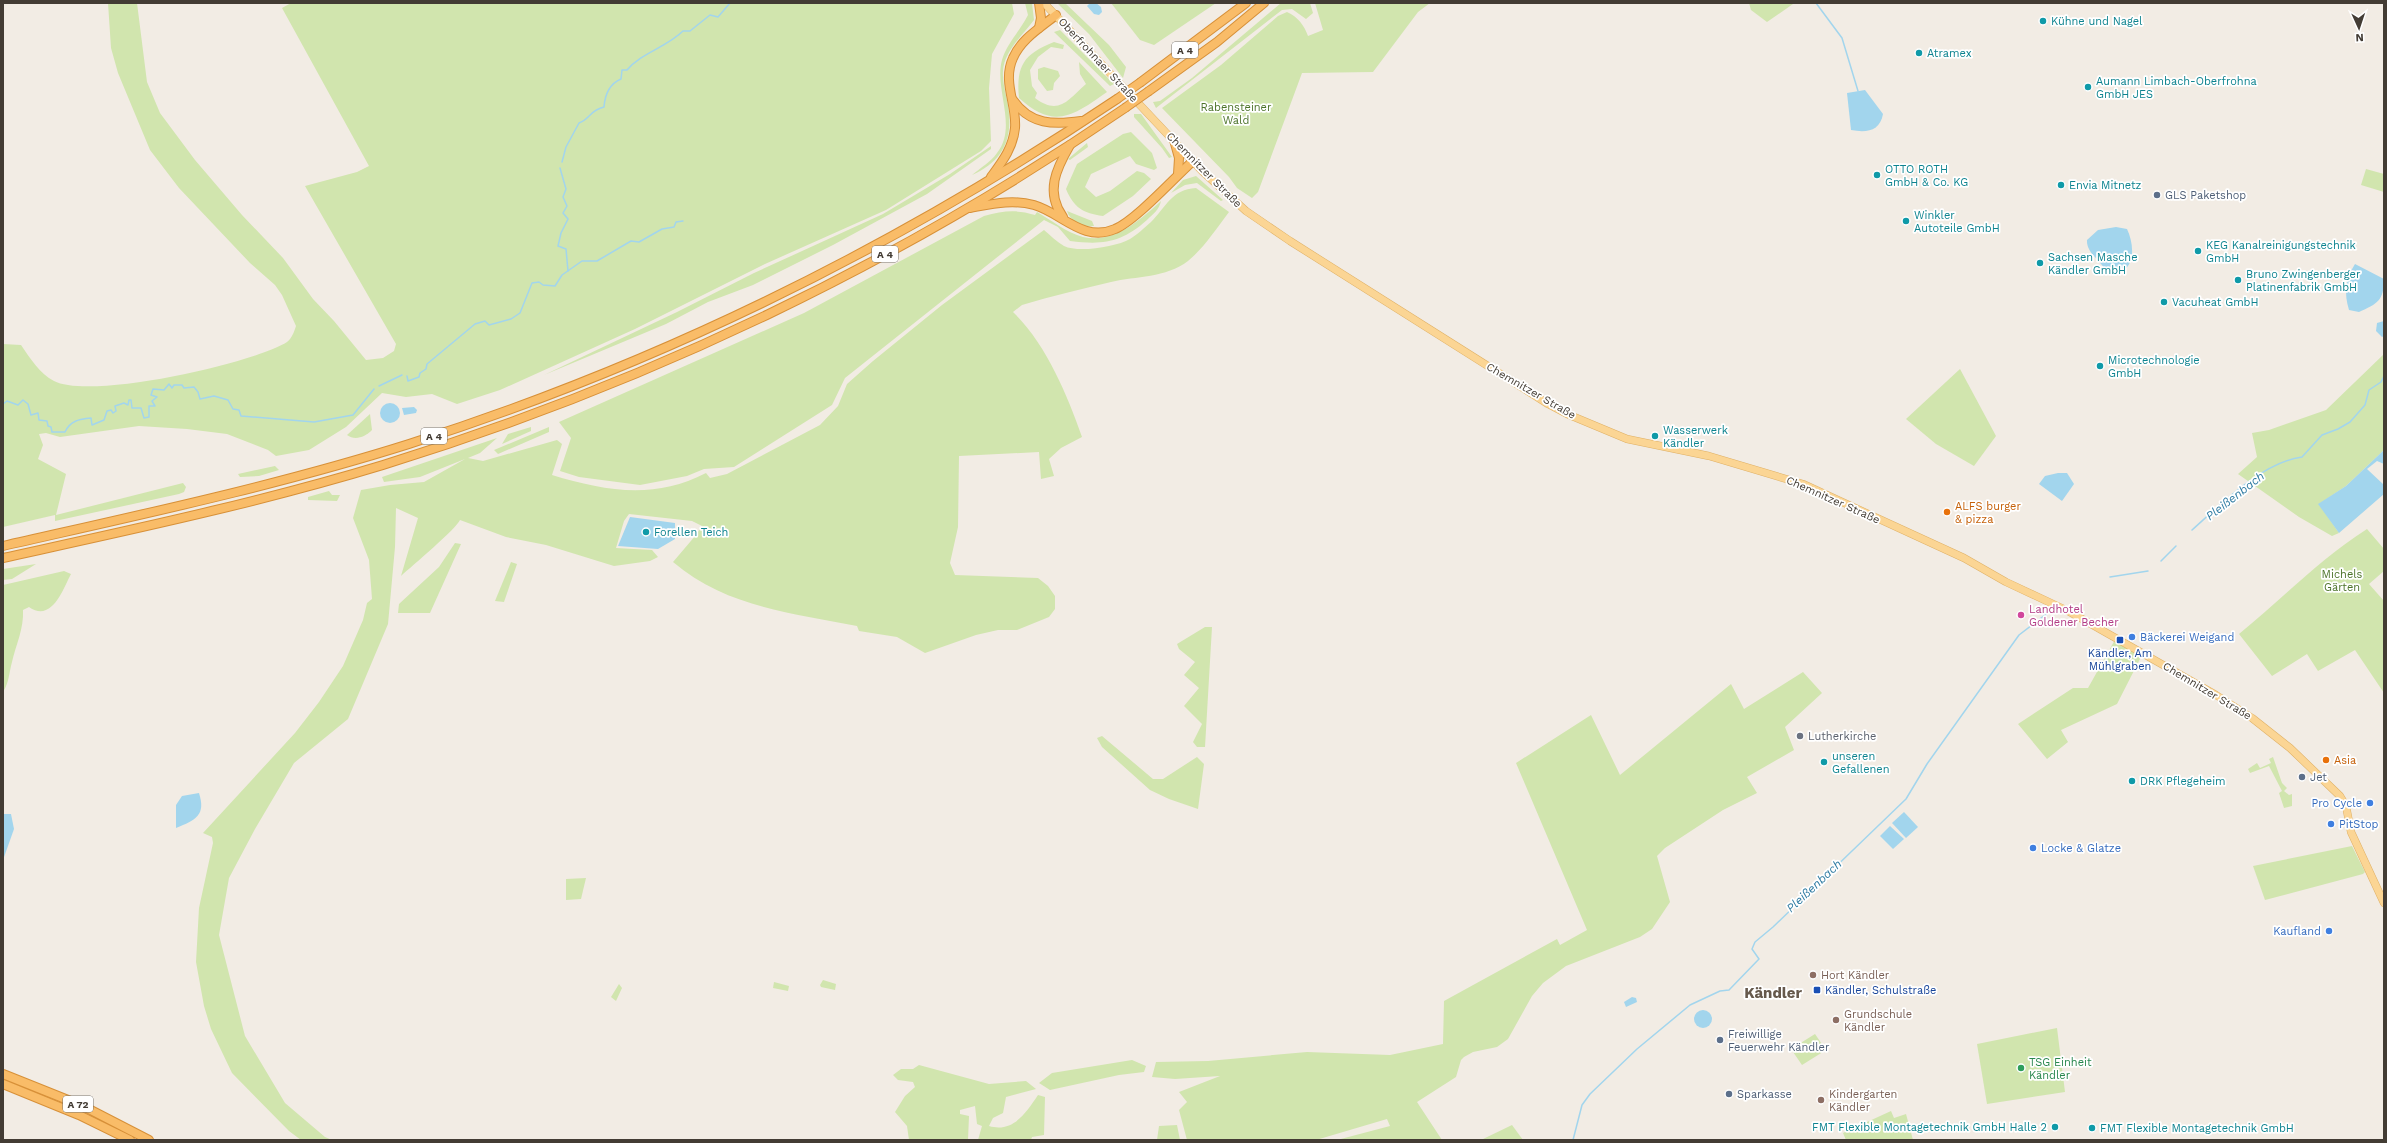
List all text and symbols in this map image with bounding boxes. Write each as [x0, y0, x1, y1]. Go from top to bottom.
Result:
north arrow [2339, 8, 2379, 48]
street label: Oberfrohnaer Straße [1056, 15, 1140, 105]
place label: Kühne und Nagel [2051, 15, 2143, 28]
marker: Kühne und Nagel [2038, 16, 2048, 26]
text: N [2355, 31, 2364, 44]
road number: A 4 [1172, 42, 1198, 58]
place label: Atramex [1927, 47, 1972, 60]
marker: Atramex [1914, 48, 1924, 58]
place label: Aumann Limbach-Oberfrohna GmbH JES [2096, 75, 2257, 101]
marker: Aumann Limbach-Oberfrohna GmbH JES [2083, 82, 2093, 92]
park label: Rabensteiner Wald [1201, 101, 1272, 127]
street label: Chemnitzer Straße [1164, 130, 1244, 210]
place label: OTTO ROTH GmbH & Co. KG [1885, 163, 1968, 189]
marker: OTTO ROTH GmbH & Co. KG [1872, 170, 1882, 180]
place label: Envia Mitnetz [2069, 179, 2142, 192]
marker: Envia Mitnetz [2056, 180, 2066, 190]
place label: GLS Paketshop [2165, 189, 2246, 202]
marker: GLS Paketshop [2152, 190, 2162, 200]
place label: Winkler Autoteile GmbH [1914, 209, 2000, 235]
marker: Winkler Autoteile GmbH [1901, 216, 1911, 226]
place label: KEG Kanalreinigungstechnik GmbH [2206, 239, 2356, 265]
road number: A 4 [872, 246, 898, 262]
marker: KEG Kanalreinigungstechnik GmbH [2193, 246, 2203, 256]
place label: Sachsen Masche Kändler GmbH [2048, 251, 2138, 277]
marker: Sachsen Masche Kändler GmbH [2035, 258, 2045, 268]
place label: Bruno Zwingenberger Platinenfabrik GmbH [2246, 268, 2361, 294]
marker: Bruno Zwingenberger Platinenfabrik GmbH [2233, 275, 2243, 285]
place label: Vacuheat GmbH [2172, 296, 2258, 309]
marker: Vacuheat GmbH [2159, 297, 2169, 307]
place label: Microtechnologie GmbH [2108, 354, 2200, 380]
street label: Chemnitzer Straße [1484, 360, 1578, 422]
marker: Microtechnologie GmbH [2095, 361, 2105, 371]
place label: Wasserwerk Kändler [1663, 424, 1728, 450]
road number: A 4 [421, 428, 447, 444]
marker: Wasserwerk Kändler [1650, 431, 1660, 441]
water label: Pleißenbach [2203, 469, 2267, 523]
street label: Chemnitzer Straße [1784, 474, 1882, 526]
place label: ALFS burger & pizza [1955, 500, 2021, 526]
marker: ALFS burger & pizza [1942, 507, 1952, 517]
place label: Forellen Teich [654, 526, 728, 539]
marker: Forellen Teich [641, 527, 651, 537]
park label: Michels Gärten [2322, 568, 2363, 594]
place label: Landhotel Goldener Becher [2029, 603, 2119, 629]
marker: Landhotel Goldener Becher [2016, 610, 2026, 620]
place label: Bäckerei Weigand [2140, 631, 2234, 644]
marker: Bäckerei Weigand [2127, 632, 2137, 642]
marker: Kändler, Am Mühlgraben [2115, 635, 2125, 645]
place label: Kändler, Am Mühlgraben [2088, 647, 2152, 673]
street label: Chemnitzer Straße [2160, 659, 2254, 723]
place label: Lutherkirche [1808, 730, 1876, 743]
marker: Lutherkirche [1795, 731, 1805, 741]
place label: unseren Gefallenen [1832, 750, 1890, 776]
place label: Asia [2334, 754, 2356, 767]
marker: Asia [2321, 755, 2331, 765]
marker: unseren Gefallenen [1819, 757, 1829, 767]
place label: Jet [2310, 771, 2327, 784]
marker: Jet [2297, 772, 2307, 782]
place label: DRK Pflegeheim [2140, 775, 2226, 788]
marker: DRK Pflegeheim [2127, 776, 2137, 786]
place label: Pro Cycle [2312, 797, 2362, 810]
marker: Pro Cycle [2365, 798, 2375, 808]
place label: PitStop [2339, 818, 2379, 831]
marker: PitStop [2326, 819, 2336, 829]
place label: Locke & Glatze [2041, 842, 2121, 855]
marker: Locke & Glatze [2028, 843, 2038, 853]
water label: Pleißenbach [1783, 857, 1845, 915]
place label: Kaufland [2273, 925, 2321, 938]
marker: Kaufland [2324, 926, 2334, 936]
place label: Hort Kändler [1821, 969, 1890, 982]
marker: Hort Kändler [1808, 970, 1818, 980]
district label: Kändler [1744, 984, 1802, 1002]
place label: Kändler, Schulstraße [1825, 984, 1936, 997]
marker: Kändler, Schulstraße [1812, 985, 1822, 995]
place label: Grundschule Kändler [1844, 1008, 1912, 1034]
marker: Grundschule Kändler [1831, 1015, 1841, 1025]
place label: Freiwillige Feuerwehr Kändler [1728, 1028, 1830, 1054]
marker: Freiwillige Feuerwehr Kändler [1715, 1035, 1725, 1045]
place label: TSG Einheit Kändler [2029, 1056, 2092, 1082]
marker: TSG Einheit Kändler [2016, 1063, 2026, 1073]
place label: Sparkasse [1737, 1088, 1792, 1101]
place label: Kindergarten Kändler [1829, 1088, 1897, 1114]
marker: Sparkasse [1724, 1089, 1734, 1099]
marker: Kindergarten Kändler [1816, 1095, 1826, 1105]
road number: A 72 [63, 1096, 93, 1112]
place label: FMT Flexible Montagetechnik GmbH Halle 2 [1812, 1121, 2047, 1134]
marker: FMT Flexible Montagetechnik GmbH Halle 2 [2050, 1122, 2060, 1132]
place label: FMT Flexible Montagetechnik GmbH [2100, 1122, 2294, 1135]
marker: FMT Flexible Montagetechnik GmbH [2087, 1123, 2097, 1133]

